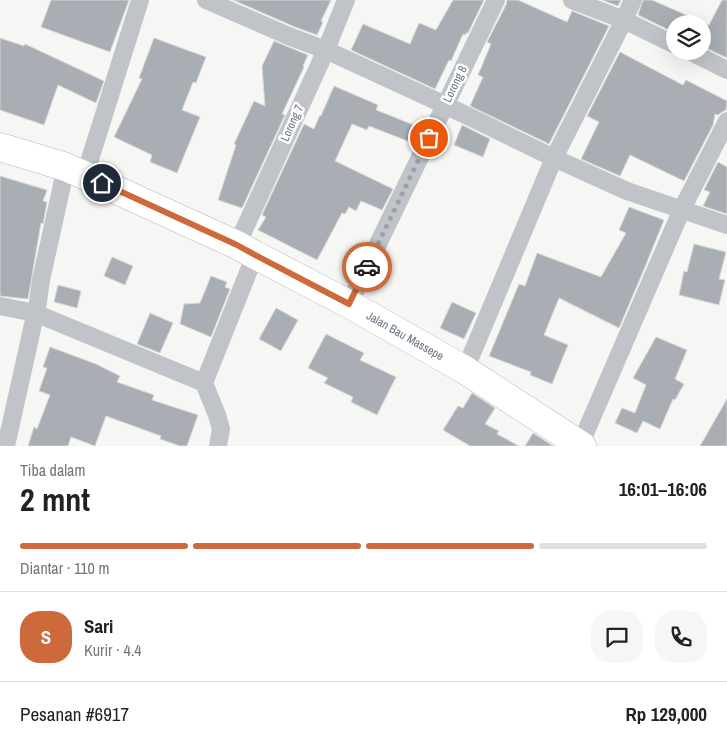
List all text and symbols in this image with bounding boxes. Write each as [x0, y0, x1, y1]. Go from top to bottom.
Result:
map controls [666, 15, 711, 60]
button: layers [666, 15, 711, 60]
street label: Lorong 8 [439, 63, 471, 105]
street label: Lorong 7 [277, 102, 307, 144]
pin [408, 117, 450, 159]
icon: bag [415, 124, 443, 152]
pin [81, 162, 123, 204]
icon: home [88, 169, 116, 197]
courier [342, 242, 392, 292]
icon: car [353, 253, 381, 281]
street label: Jalan Bau Massepe [363, 308, 447, 364]
text: Tiba dalam [20, 459, 85, 481]
text: 16:01–16:06 [619, 476, 707, 502]
text: 2 mnt [20, 478, 90, 521]
text: Diantar · 110 m [20, 557, 109, 579]
button: chat [591, 611, 643, 663]
button: phone [655, 611, 707, 663]
text: Sari [84, 613, 113, 639]
text: S [41, 624, 51, 650]
text: Kurir · 4.4 [84, 639, 142, 661]
text: Pesanan #6917 [20, 701, 129, 727]
text: Rp 129,000 [626, 701, 707, 727]

